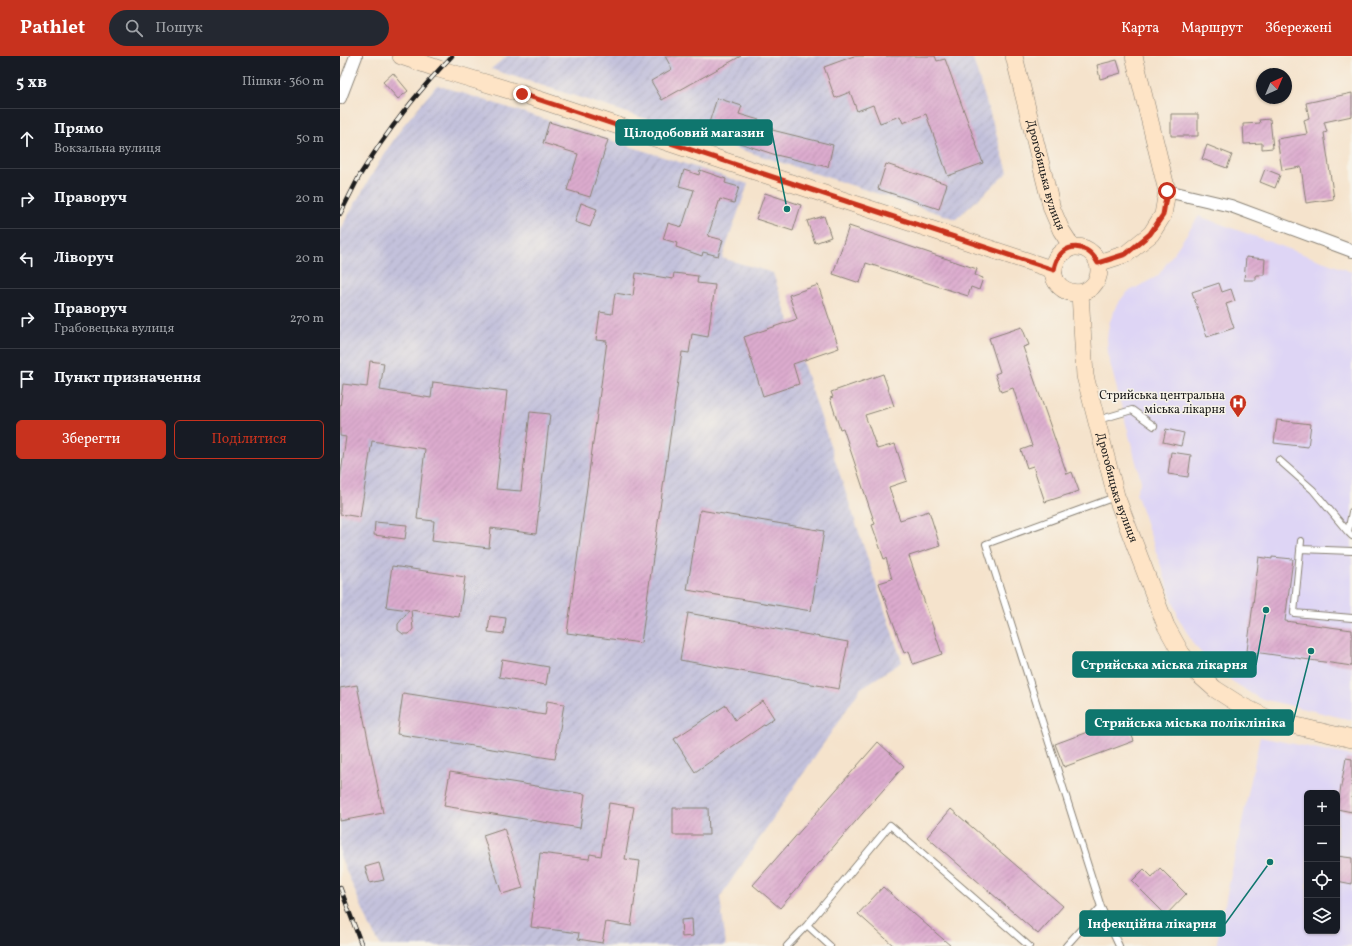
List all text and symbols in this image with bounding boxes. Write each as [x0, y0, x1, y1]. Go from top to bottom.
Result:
search box [109, 10, 389, 46]
text: Pathlet [20, 15, 85, 41]
icon: search [123, 17, 145, 39]
text: Пошук [155, 18, 203, 39]
text: Карта [1121, 19, 1159, 38]
text: Маршрут [1181, 19, 1243, 38]
text: Збережені [1265, 19, 1332, 38]
north arrow [1256, 68, 1292, 104]
text: 5 хв [16, 71, 47, 94]
text: Пішки · 360 m [242, 73, 324, 91]
route end [513, 85, 531, 103]
street label: Дрогобицька вулиця [1022, 118, 1068, 233]
text: Прямо [54, 119, 103, 140]
callout: Цілодобовий магазин [616, 120, 772, 145]
text: Цілодобовий магазин [624, 125, 765, 143]
icon: ahead [16, 128, 38, 150]
text: 50 m [296, 130, 324, 148]
text: Вокзальна вулиця [54, 140, 161, 158]
route start [1158, 182, 1176, 200]
icon: right [16, 188, 38, 210]
text: Праворуч [54, 188, 127, 209]
text: 20 m [295, 190, 324, 208]
icon: left [16, 248, 38, 270]
text: Ліворуч [54, 248, 114, 269]
text: 20 m [295, 250, 324, 268]
text: Праворуч [54, 299, 127, 320]
icon: right [16, 308, 38, 330]
text: 270 m [290, 310, 324, 328]
text: Грабовецька вулиця [54, 320, 174, 338]
icon: arrive [16, 368, 38, 390]
text: Пункт призначення [54, 368, 201, 389]
place label: Стрийська центральна міська лікарня [1099, 388, 1225, 418]
hospital icon: Стрийська центральна міська лікарня [1228, 393, 1248, 418]
button: Зберегти [16, 420, 166, 459]
button: Поділитися [174, 420, 324, 459]
street label: Дрогобицька вулиця [1092, 431, 1141, 545]
callout: Стрийська міська лікарня [1073, 652, 1256, 677]
text: Стрийська міська лікарня [1081, 657, 1247, 675]
callout: Стрийська міська поліклініка [1086, 710, 1293, 735]
text: Стрийська міська поліклініка [1094, 715, 1286, 733]
map controls [1304, 790, 1340, 934]
button: + [1304, 790, 1340, 826]
button: − [1304, 826, 1340, 862]
button: locate [1304, 862, 1340, 898]
button: layers [1304, 898, 1340, 934]
callout: Інфекційна лікарня [1080, 911, 1225, 936]
text: Інфекційна лікарня [1088, 916, 1216, 934]

